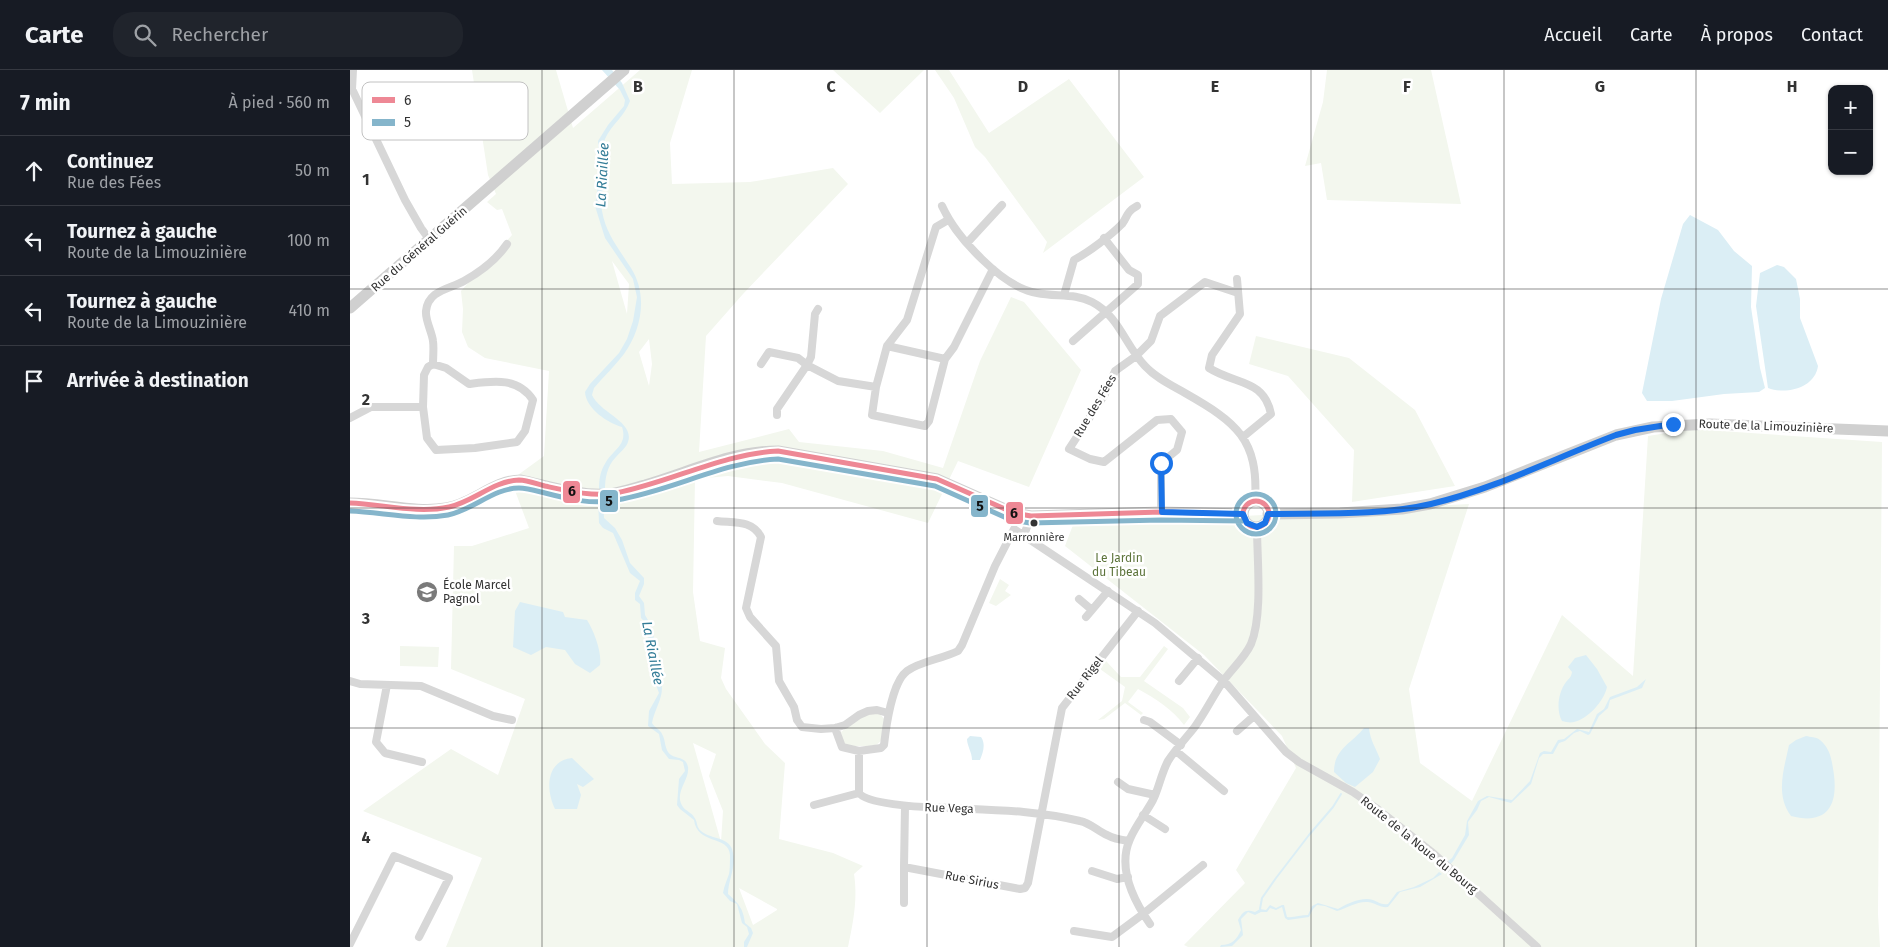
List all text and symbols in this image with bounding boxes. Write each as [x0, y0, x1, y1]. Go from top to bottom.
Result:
search box [113, 12, 463, 57]
text: Carte [25, 21, 83, 49]
icon: search [131, 21, 159, 49]
text: Rechercher [171, 23, 268, 46]
text: Accueil [1544, 24, 1602, 46]
text: Carte [1630, 24, 1673, 46]
text: À propos [1701, 24, 1773, 46]
text: Contact [1801, 24, 1863, 46]
text: B [633, 77, 643, 96]
text: C [826, 77, 836, 96]
text: D [1018, 77, 1028, 96]
text: E [1211, 77, 1219, 96]
text: F [1403, 77, 1411, 96]
text: G [1595, 77, 1605, 96]
text: H [1787, 77, 1797, 96]
legend [362, 82, 528, 140]
map controls [1828, 85, 1873, 175]
button: + [1828, 85, 1873, 130]
text: 7 min [20, 90, 71, 116]
text: 6 [404, 92, 411, 109]
text: À pied · 560 m [229, 93, 330, 112]
text: 5 [404, 114, 411, 131]
button: − [1828, 130, 1873, 175]
water label: La Riaillée [592, 142, 613, 208]
text: Continuez [67, 150, 153, 173]
icon: ahead [20, 157, 48, 185]
text: 50 m [295, 161, 330, 180]
text: 1 [362, 170, 370, 189]
text: Rue des Fées [67, 173, 161, 192]
street label: Rue du Général Guérin [368, 204, 470, 294]
text: Tournez à gauche [67, 220, 217, 243]
icon: left [20, 227, 48, 255]
text: 100 m [287, 231, 330, 250]
text: Route de la Limouzinière [67, 243, 247, 262]
text: Tournez à gauche [67, 290, 217, 313]
icon: left [20, 297, 48, 325]
text: 410 m [289, 301, 330, 320]
text: Route de la Limouzinière [67, 313, 247, 332]
icon: arrive [20, 367, 48, 395]
text: Arrivée à destination [67, 369, 249, 392]
street label: Rue des Fées [1071, 372, 1119, 440]
text: 2 [362, 390, 370, 409]
route end [1662, 413, 1685, 436]
street label: Route de la Limouzinière [1698, 417, 1834, 435]
route start [1150, 452, 1173, 475]
line badge: 6 [562, 480, 581, 504]
text: 6 [568, 483, 576, 500]
line badge: 5 [599, 489, 619, 513]
text: 5 [605, 493, 613, 510]
line badge: 5 [970, 494, 989, 518]
text: 5 [976, 498, 984, 515]
line badge: 6 [1005, 501, 1024, 525]
text: 6 [1010, 505, 1018, 522]
marker: Marronnière [1029, 518, 1039, 528]
place label: Marronnière [1003, 531, 1065, 544]
park label: Le Jardin du Tibeau [1092, 551, 1146, 579]
place label: École Marcel Pagnol [443, 577, 511, 606]
school or university icon: École Marcel Pagnol [415, 580, 439, 604]
text: 3 [361, 609, 370, 628]
water label: La Riaillée [638, 620, 667, 686]
street label: Rue Rigel [1064, 653, 1106, 702]
street label: Route de la Noue du Bourg [1358, 794, 1481, 897]
street label: Rue Vega [924, 800, 974, 816]
text: 4 [361, 828, 371, 847]
street label: Rue Sirius [944, 868, 1000, 892]

